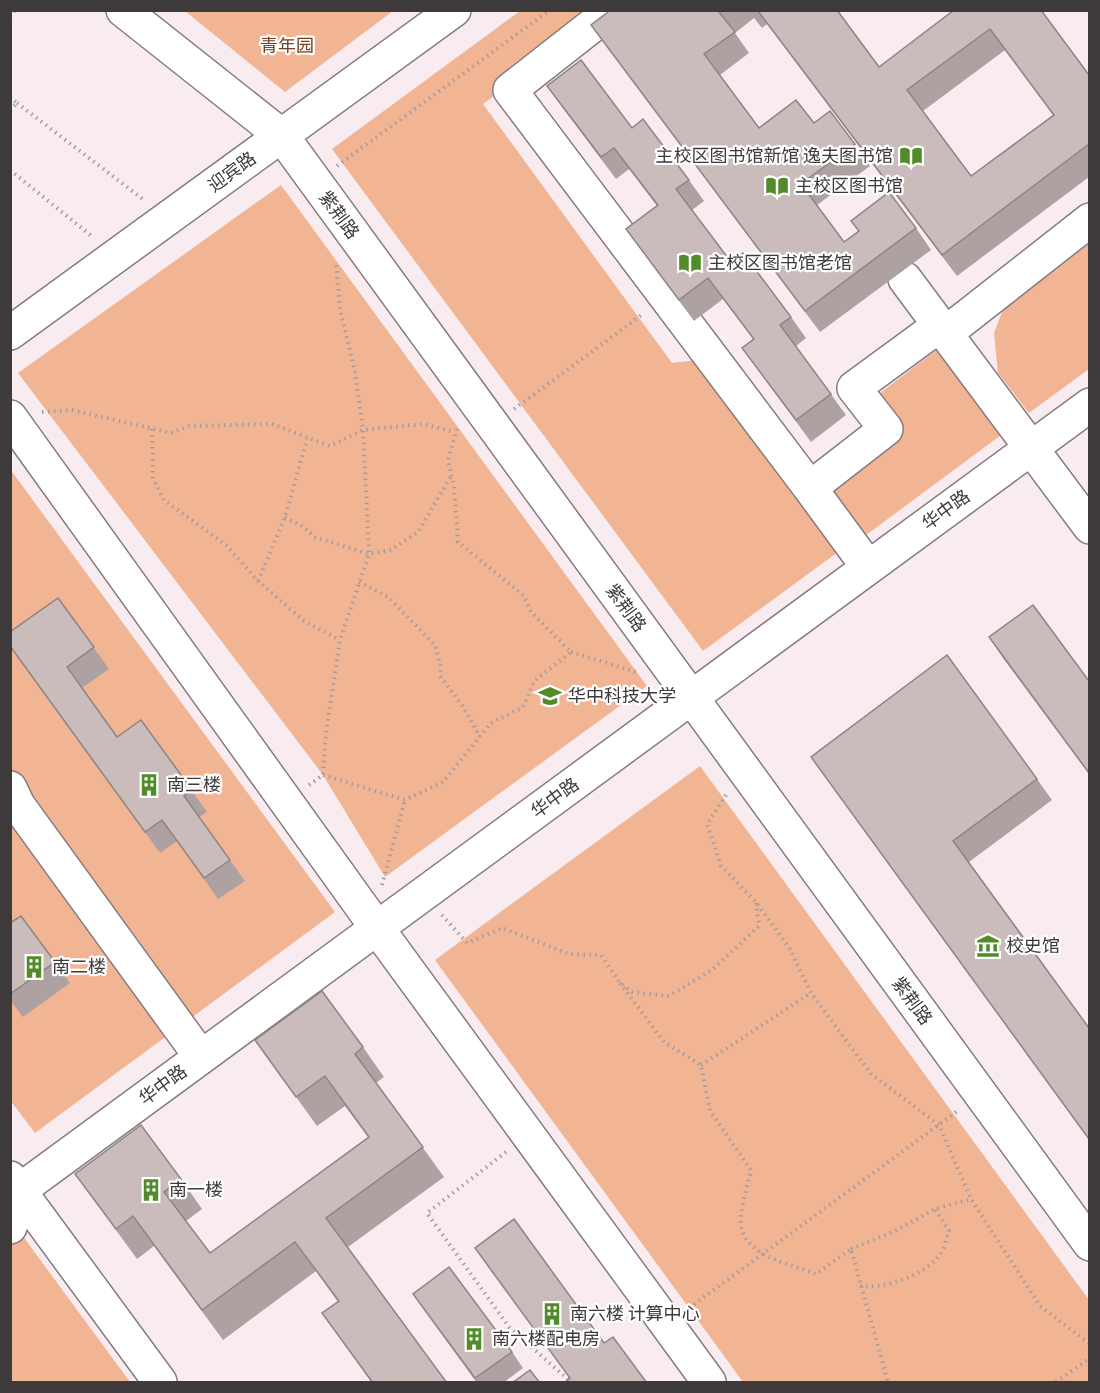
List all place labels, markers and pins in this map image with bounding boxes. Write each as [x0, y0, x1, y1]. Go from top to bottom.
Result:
library icon: 主校区图书馆新馆 逸夫图书馆 [898, 143, 924, 169]
place label: 主校区图书馆新馆 逸夫图书馆 [655, 144, 893, 166]
library icon: 主校区图书馆 [764, 173, 790, 199]
place label: 主校区图书馆 [795, 174, 903, 196]
library icon: 主校区图书馆老馆 [677, 250, 703, 276]
place label: 主校区图书馆老馆 [708, 251, 852, 273]
school or university icon: 华中科技大学 [537, 683, 563, 709]
place label: 华中科技大学 [568, 684, 676, 706]
building icon: 南三楼 [136, 772, 162, 798]
place label: 南三楼 [167, 773, 221, 795]
museum icon: 校史馆 [975, 933, 1001, 959]
place label: 校史馆 [1006, 934, 1060, 956]
building icon: 南二楼 [21, 954, 47, 980]
place label: 南二楼 [52, 955, 106, 977]
building icon: 南一楼 [138, 1177, 164, 1203]
place label: 南一楼 [169, 1178, 223, 1200]
building icon: 南六楼 计算中心 [539, 1301, 565, 1327]
place label: 南六楼 计算中心 [570, 1302, 700, 1324]
building icon: 南六楼配电房 [461, 1326, 487, 1352]
place label: 南六楼配电房 [492, 1327, 600, 1349]

